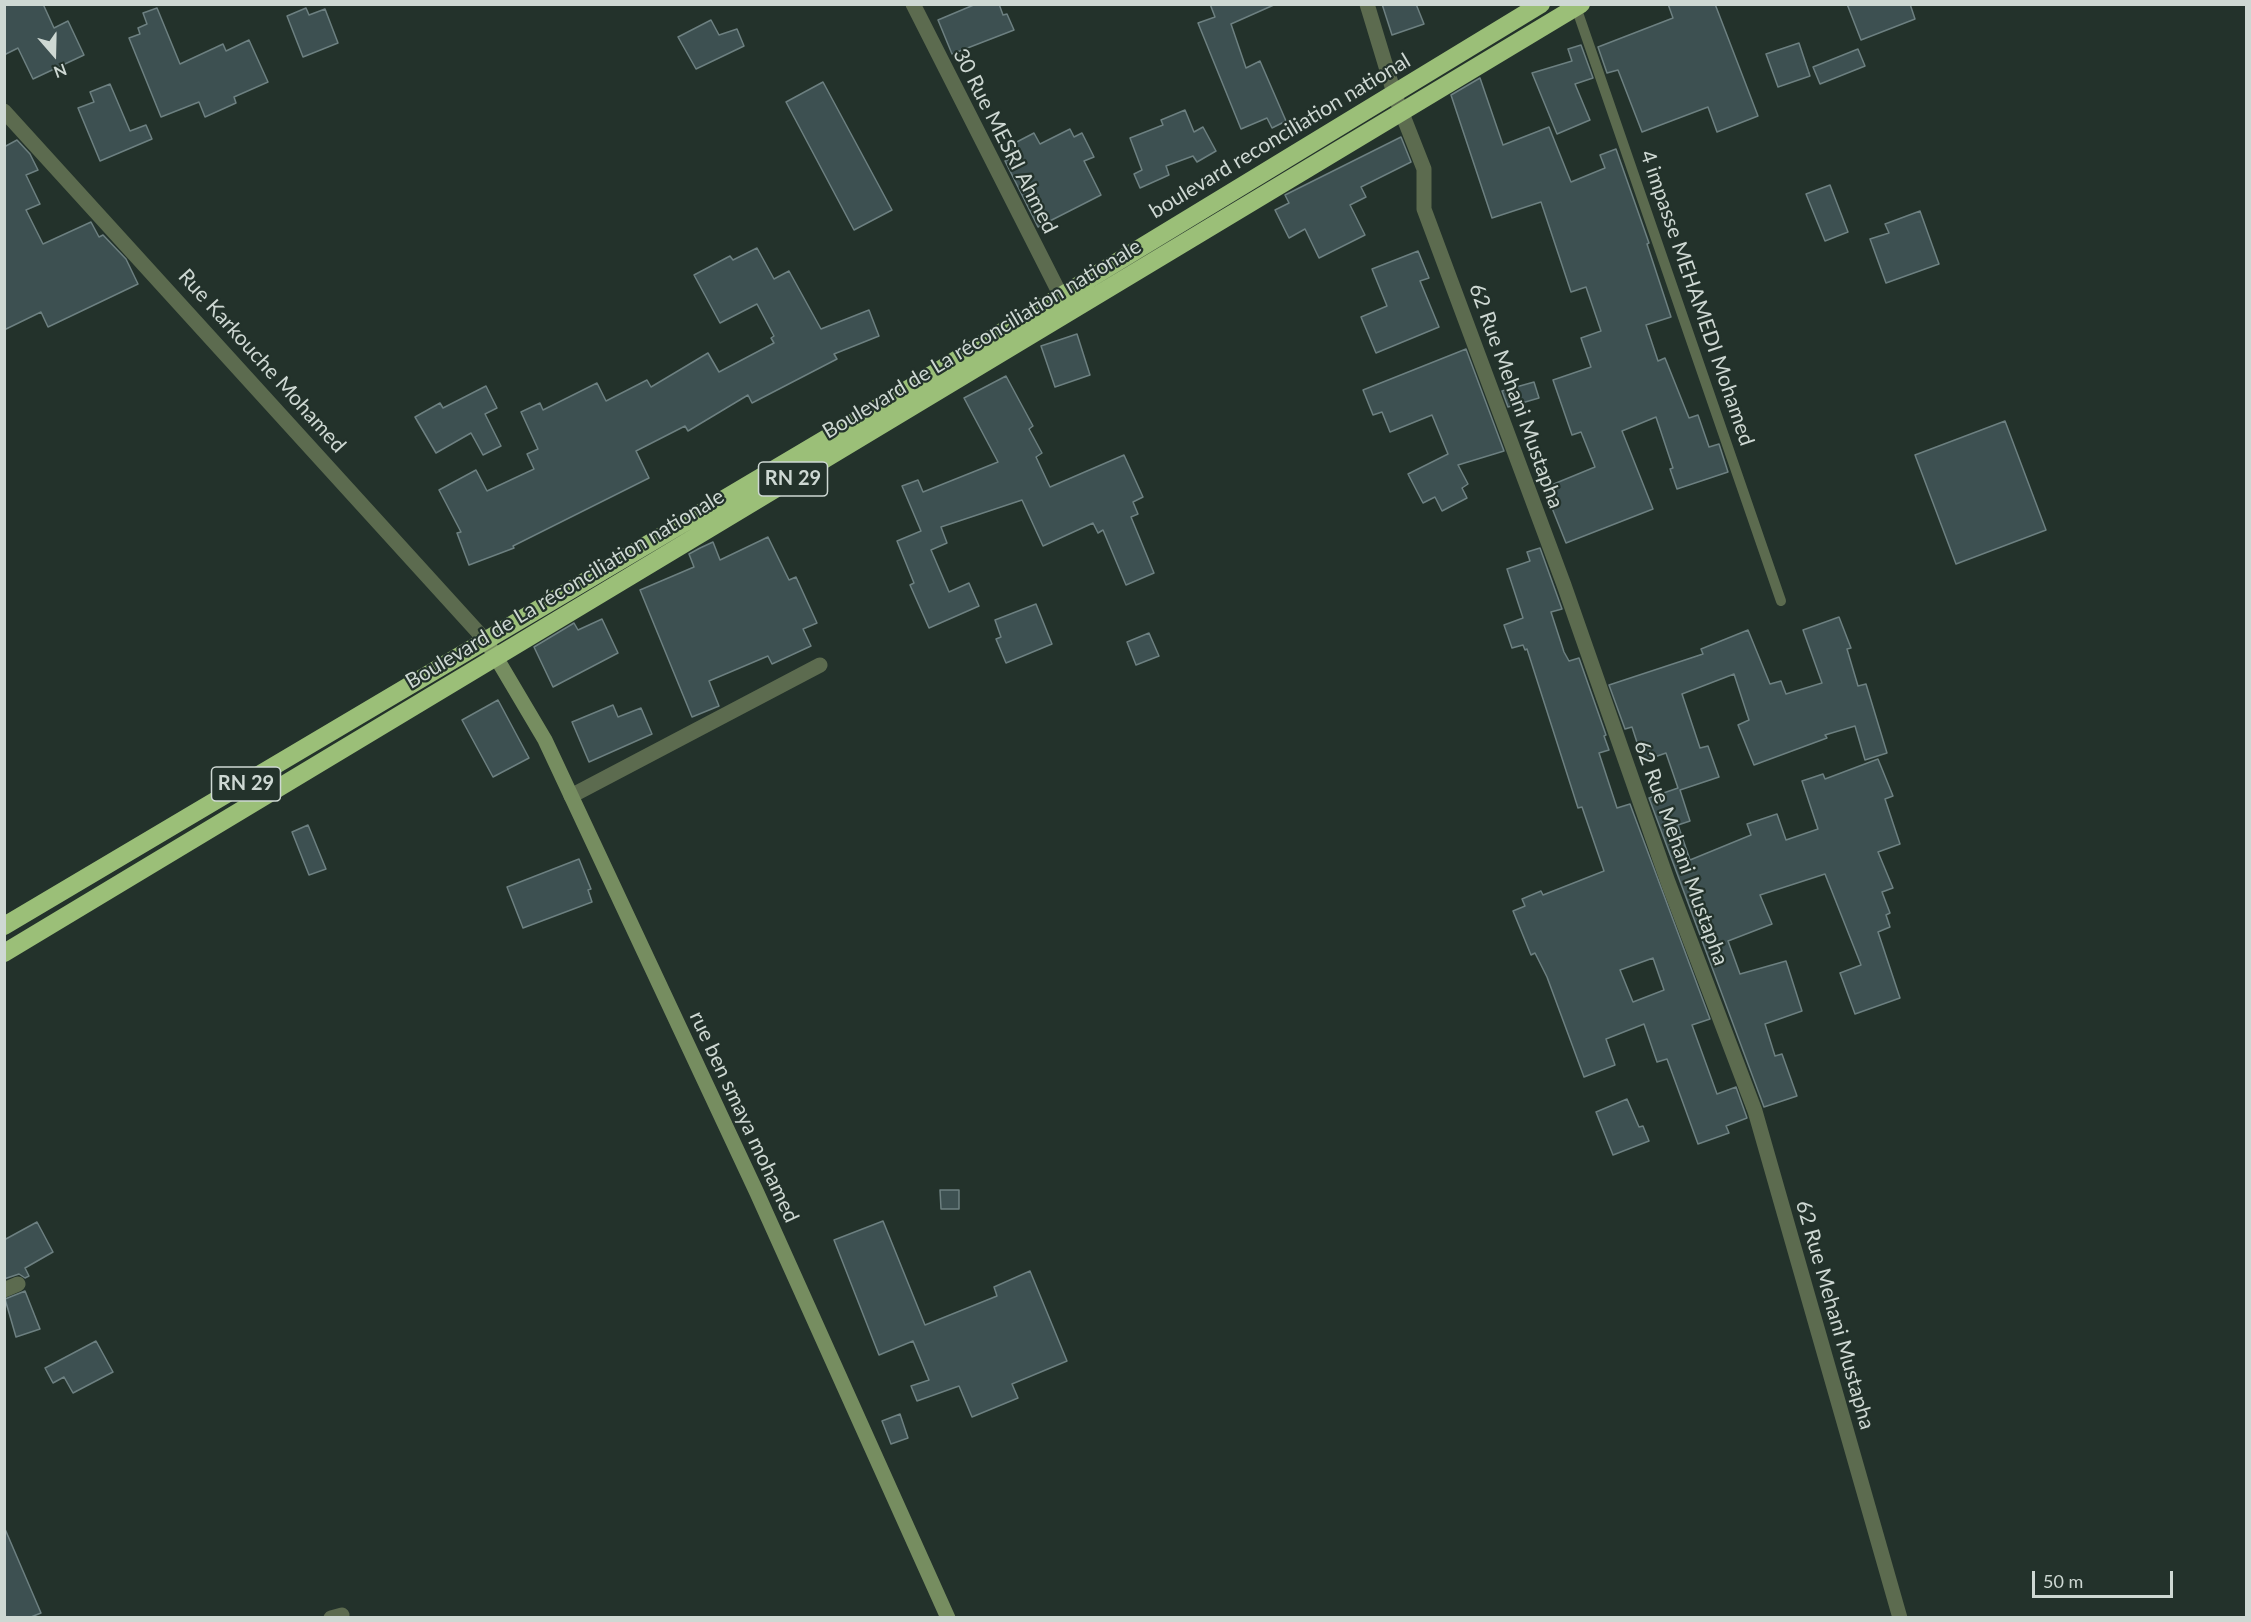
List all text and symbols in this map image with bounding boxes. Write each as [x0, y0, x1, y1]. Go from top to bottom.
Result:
north arrow [24, 24, 84, 84]
street label: 30 Rue MESRI Ahmed [947, 44, 1063, 238]
street label: boulevard reconciliation national [1145, 48, 1415, 224]
text: N [51, 60, 69, 82]
street label: 4 impasse MEHAMEDI Mohamed [1634, 147, 1760, 449]
street label: Boulevard de La réconciliation nationale [818, 234, 1146, 444]
street label: Rue Karkouche Mohamed [173, 264, 351, 458]
street label: 62 Rue Mehani Mustapha [1464, 280, 1568, 512]
road number: RN 29 [758, 462, 828, 496]
street label: Boulevard de La réconciliation nationale [401, 484, 729, 694]
street label: 62 Rue Mehani Mustapha [1629, 737, 1733, 969]
road number: RN 29 [212, 767, 280, 801]
street label: rue ben smaya mohamed [684, 1007, 804, 1227]
street label: 62 Rue Mehani Mustapha [1790, 1198, 1880, 1432]
scale bar [2035, 1559, 2176, 1597]
text: 50 m [2043, 1570, 2083, 1592]

